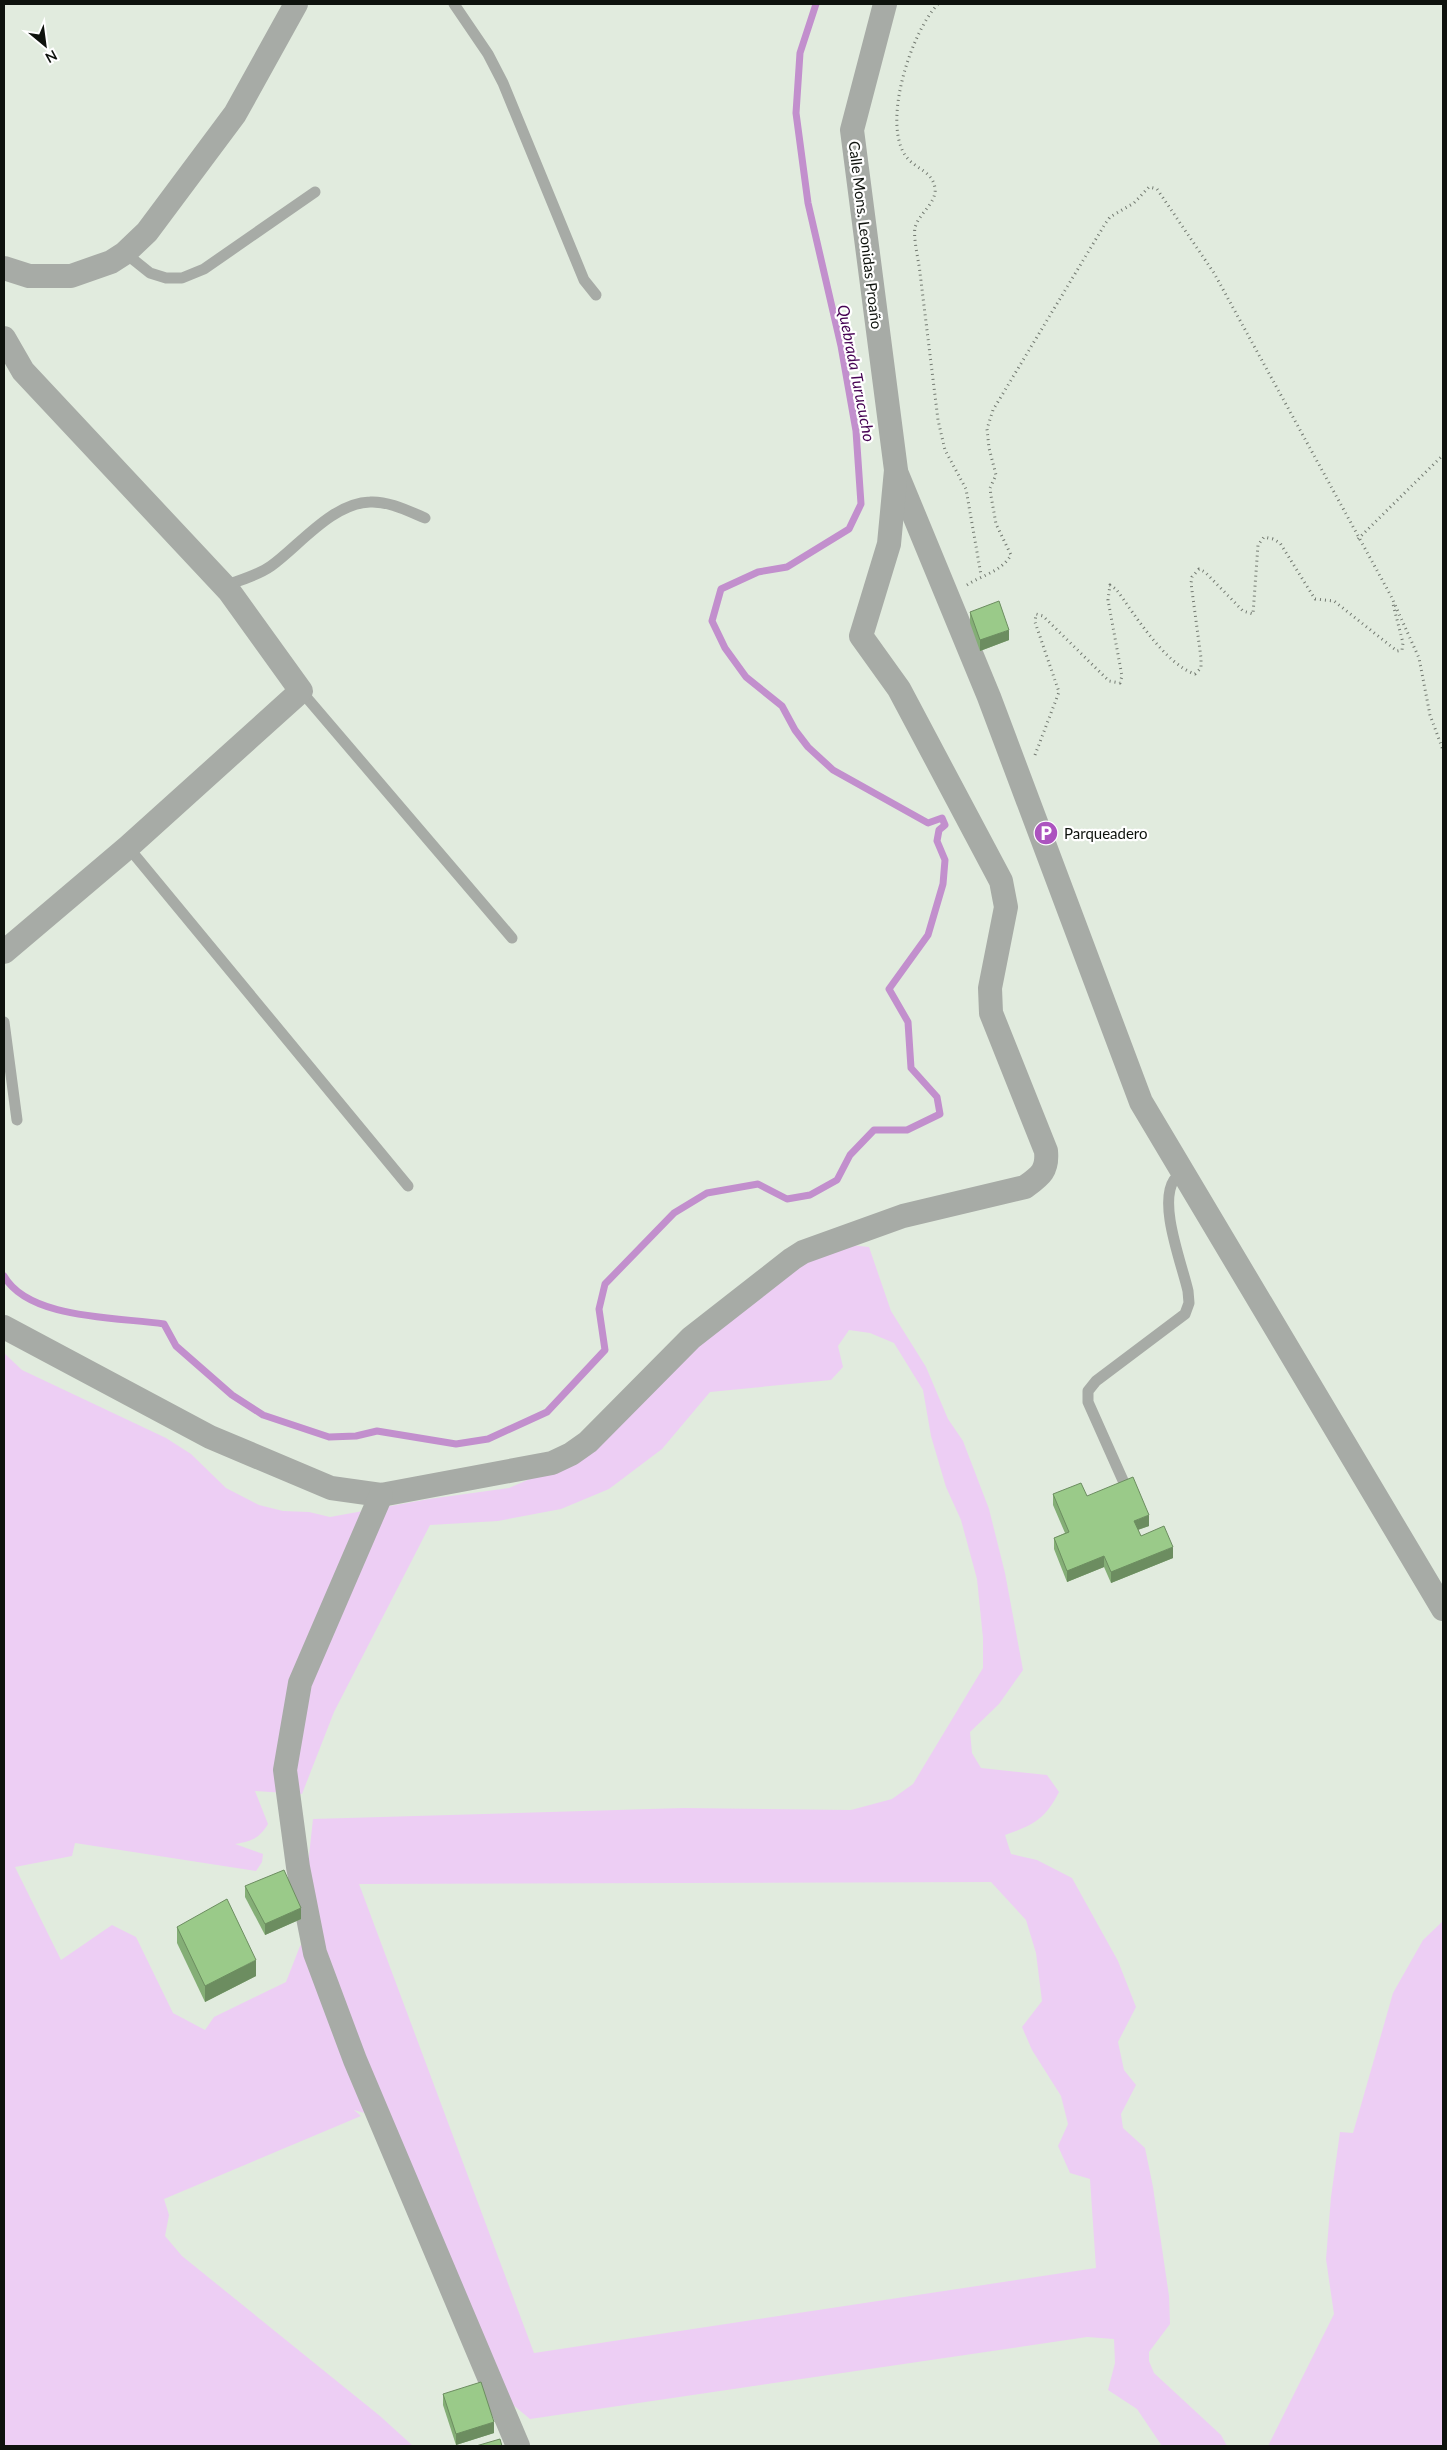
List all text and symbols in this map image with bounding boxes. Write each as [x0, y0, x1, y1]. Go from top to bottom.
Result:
north arrow [20, 20, 70, 70]
text: N [43, 47, 60, 67]
street label: Calle Mons. Leonidas Proaño [846, 140, 886, 330]
water label: Quebrada Turucucho [834, 303, 880, 443]
parking icon: Parqueadero [1033, 820, 1059, 846]
place label: Parqueadero [1064, 824, 1148, 842]

